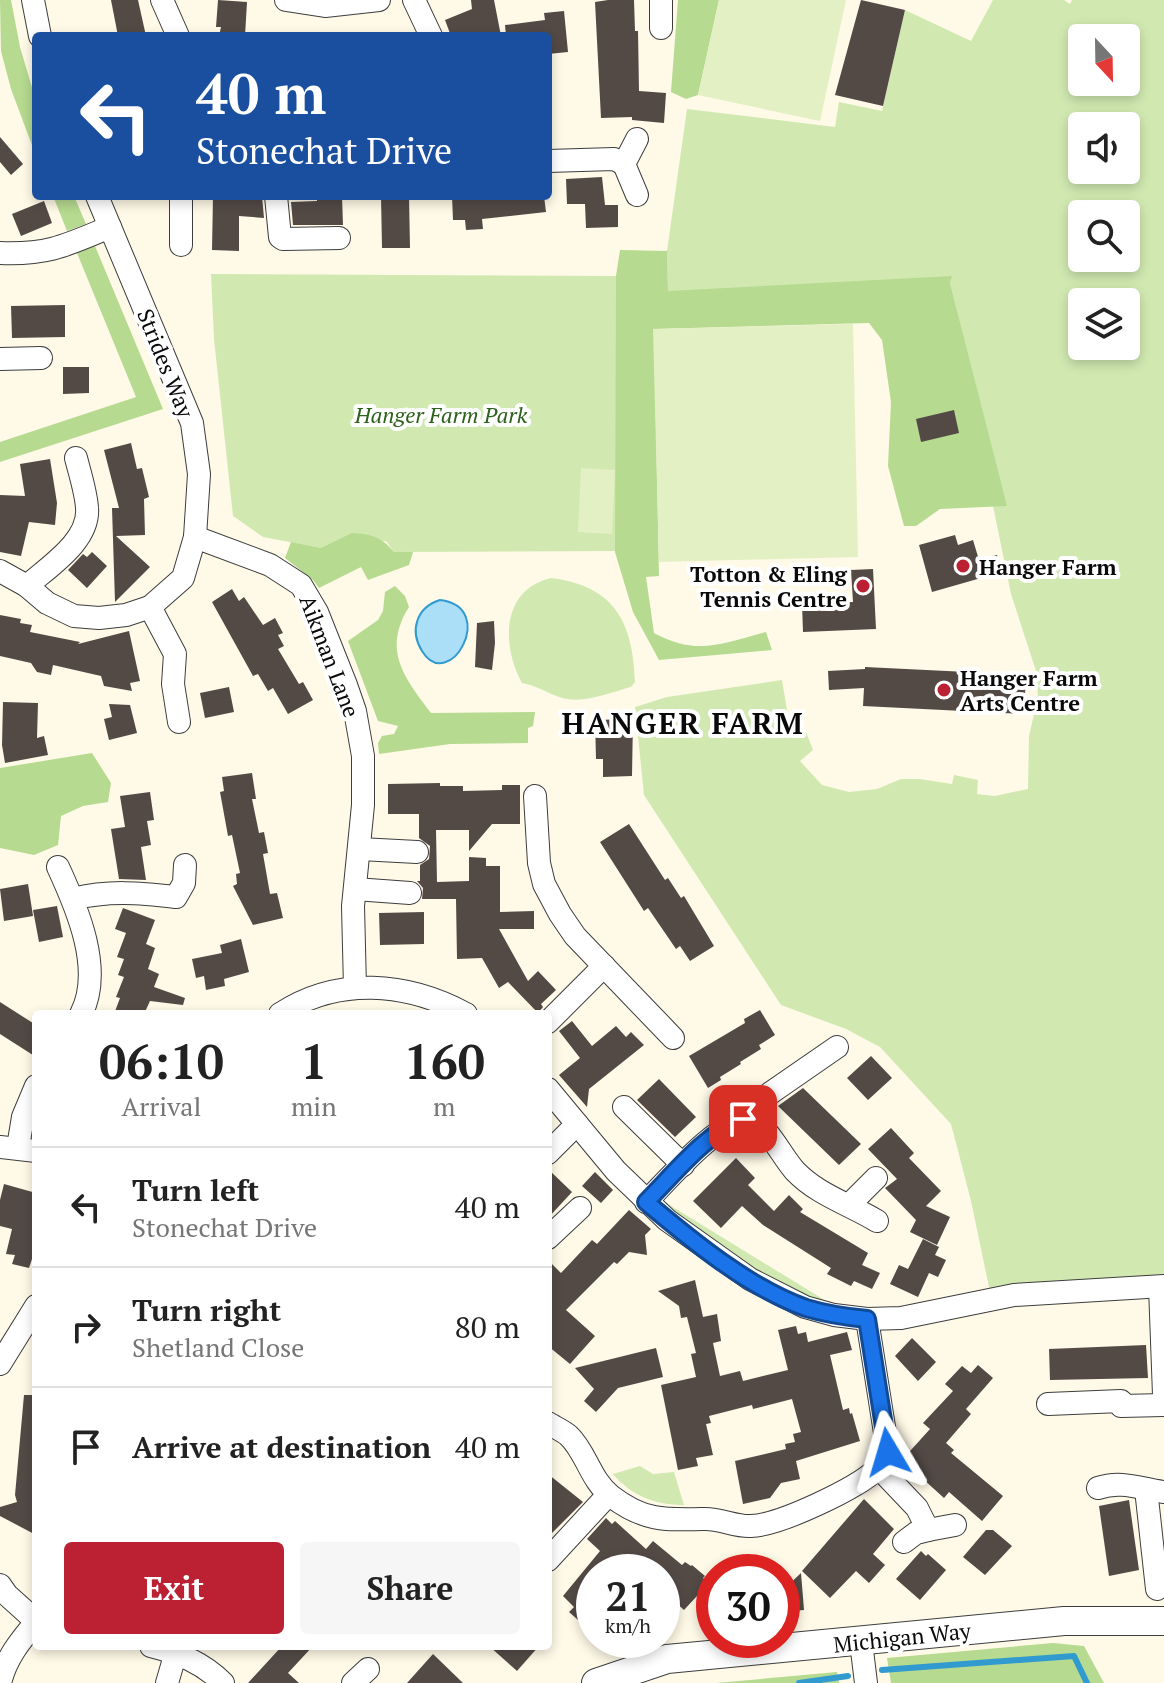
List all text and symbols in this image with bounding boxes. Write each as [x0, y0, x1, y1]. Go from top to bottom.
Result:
north arrow [1068, 24, 1140, 96]
map controls [1068, 24, 1140, 360]
text: 40 m [196, 56, 326, 130]
icon: left [64, 64, 168, 168]
button: sound [1068, 112, 1140, 184]
text: Stonechat Drive [196, 127, 452, 174]
button: search [1068, 200, 1140, 272]
button: layers [1068, 288, 1140, 360]
street label: Strides Way [131, 304, 201, 422]
park label: Hanger Farm Park [354, 400, 528, 429]
place label: Hanger Farm [979, 552, 1117, 581]
marker: Hanger Farm [954, 557, 972, 575]
place label: Totton & Eling Tennis Centre [690, 559, 848, 613]
marker: Totton & Eling Tennis Centre [854, 577, 872, 595]
street label: Aikman Lane [293, 591, 367, 721]
place label: Hanger Farm Arts Centre [960, 663, 1098, 717]
marker: Hanger Farm Arts Centre [935, 681, 953, 699]
district label: HANGER FARM [561, 703, 805, 743]
text: 06:10 [99, 1029, 224, 1093]
text: 1 [300, 1029, 327, 1093]
text: 160 [404, 1029, 485, 1093]
pin [709, 1085, 777, 1153]
text: Arrival [122, 1089, 201, 1123]
text: min [291, 1089, 337, 1123]
text: m [433, 1089, 456, 1123]
icon: arrive [721, 1097, 765, 1141]
text: Turn left [132, 1170, 259, 1210]
icon: left [64, 1185, 108, 1229]
text: 40 m [455, 1187, 520, 1227]
text: Stonechat Drive [132, 1210, 317, 1244]
text: Turn right [132, 1290, 281, 1330]
icon: right [64, 1305, 108, 1349]
text: 80 m [455, 1307, 520, 1347]
text: Shetland Close [132, 1330, 304, 1364]
position arrow [846, 1410, 930, 1494]
icon: arrive [64, 1425, 108, 1469]
text: Arrive at destination [132, 1427, 431, 1467]
text: 40 m [455, 1427, 520, 1467]
button: Exit [64, 1542, 284, 1634]
button: Share [300, 1542, 520, 1634]
speed limit sign: 30 [696, 1554, 800, 1658]
text: 21 [605, 1569, 651, 1622]
text: km/h [605, 1612, 651, 1639]
street label: Michigan Way [832, 1615, 973, 1659]

